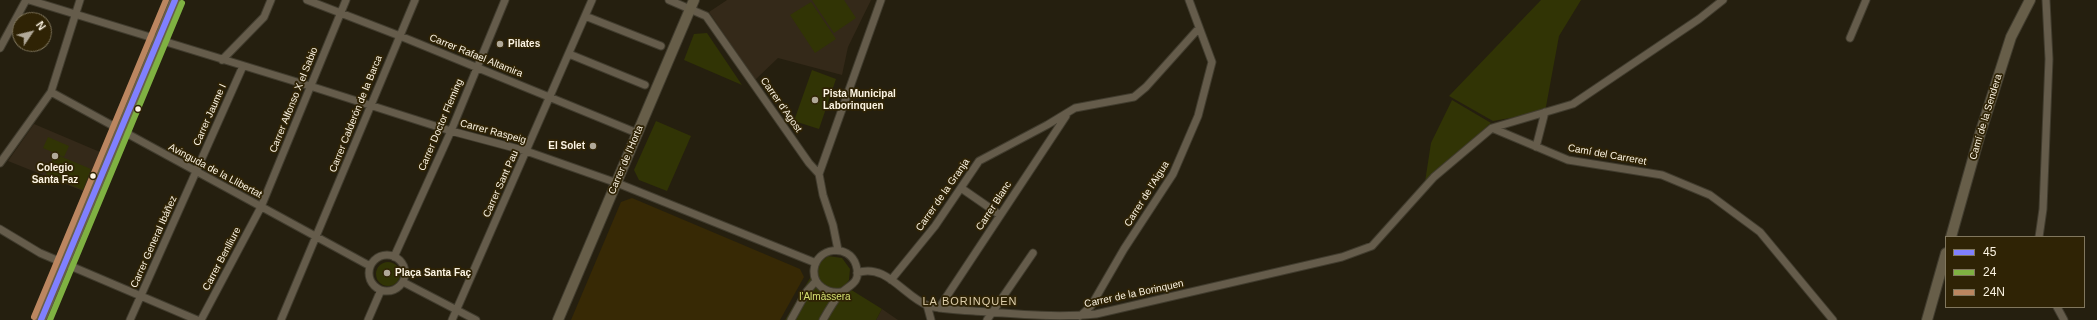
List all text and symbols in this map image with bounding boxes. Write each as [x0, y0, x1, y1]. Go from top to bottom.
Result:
north arrow [12, 12, 52, 52]
text: N [34, 19, 48, 32]
street label: Carrer Rafael Altamira [428, 32, 524, 80]
place label: Pilates [508, 38, 540, 50]
marker: Pilates [495, 39, 505, 49]
street label: Carrer Alfonso X el Sabio [267, 45, 321, 155]
street label: Carrer Calderón de la Barca [327, 54, 385, 174]
street label: Camí de la Sendera [1967, 73, 2005, 161]
street label: Carrer d'Agost [758, 75, 804, 135]
street label: Carrer Doctor Fleming [416, 77, 466, 173]
street label: Carrer Jaume I [191, 82, 229, 148]
place label: Pista Municipal Laborinquen [823, 88, 896, 112]
marker: Pista Municipal Laborinquen [810, 95, 820, 105]
unlabelled marker [133, 104, 143, 114]
street label: Carrer Raspeig [459, 117, 527, 147]
street label: Carrer de l'Horta [606, 124, 646, 196]
place label: El Solet [548, 140, 585, 152]
street label: Avinguda de la Llibertat [166, 141, 264, 201]
marker: El Solet [588, 141, 598, 151]
street label: Camí del Carreret [1567, 142, 1647, 168]
street label: Carrer Sant Pau [481, 149, 521, 219]
marker: Colegio Santa Faz [50, 151, 60, 161]
street label: Carrer de la Granja [914, 157, 972, 233]
street label: Carrer de l'Aigua [1122, 159, 1172, 229]
place label: Colegio Santa Faz [32, 162, 78, 186]
unlabelled marker [88, 171, 98, 181]
street label: Carrer Blanc [974, 179, 1014, 233]
street label: Carrer General Ibáñez [128, 194, 180, 290]
street label: Carrer Benlliure [200, 225, 244, 293]
legend [1945, 236, 2085, 308]
text: 45 [1983, 245, 1996, 259]
text: 24 [1983, 265, 1996, 279]
place label: Plaça Santa Faç [395, 267, 471, 279]
marker: Plaça Santa Faç [382, 268, 392, 278]
street label: Carrer de la Borinquen [1083, 278, 1185, 310]
text: 24N [1983, 285, 2005, 299]
park label: l'Almàssera [799, 291, 851, 303]
district label: LA BORINQUEN [922, 295, 1018, 309]

